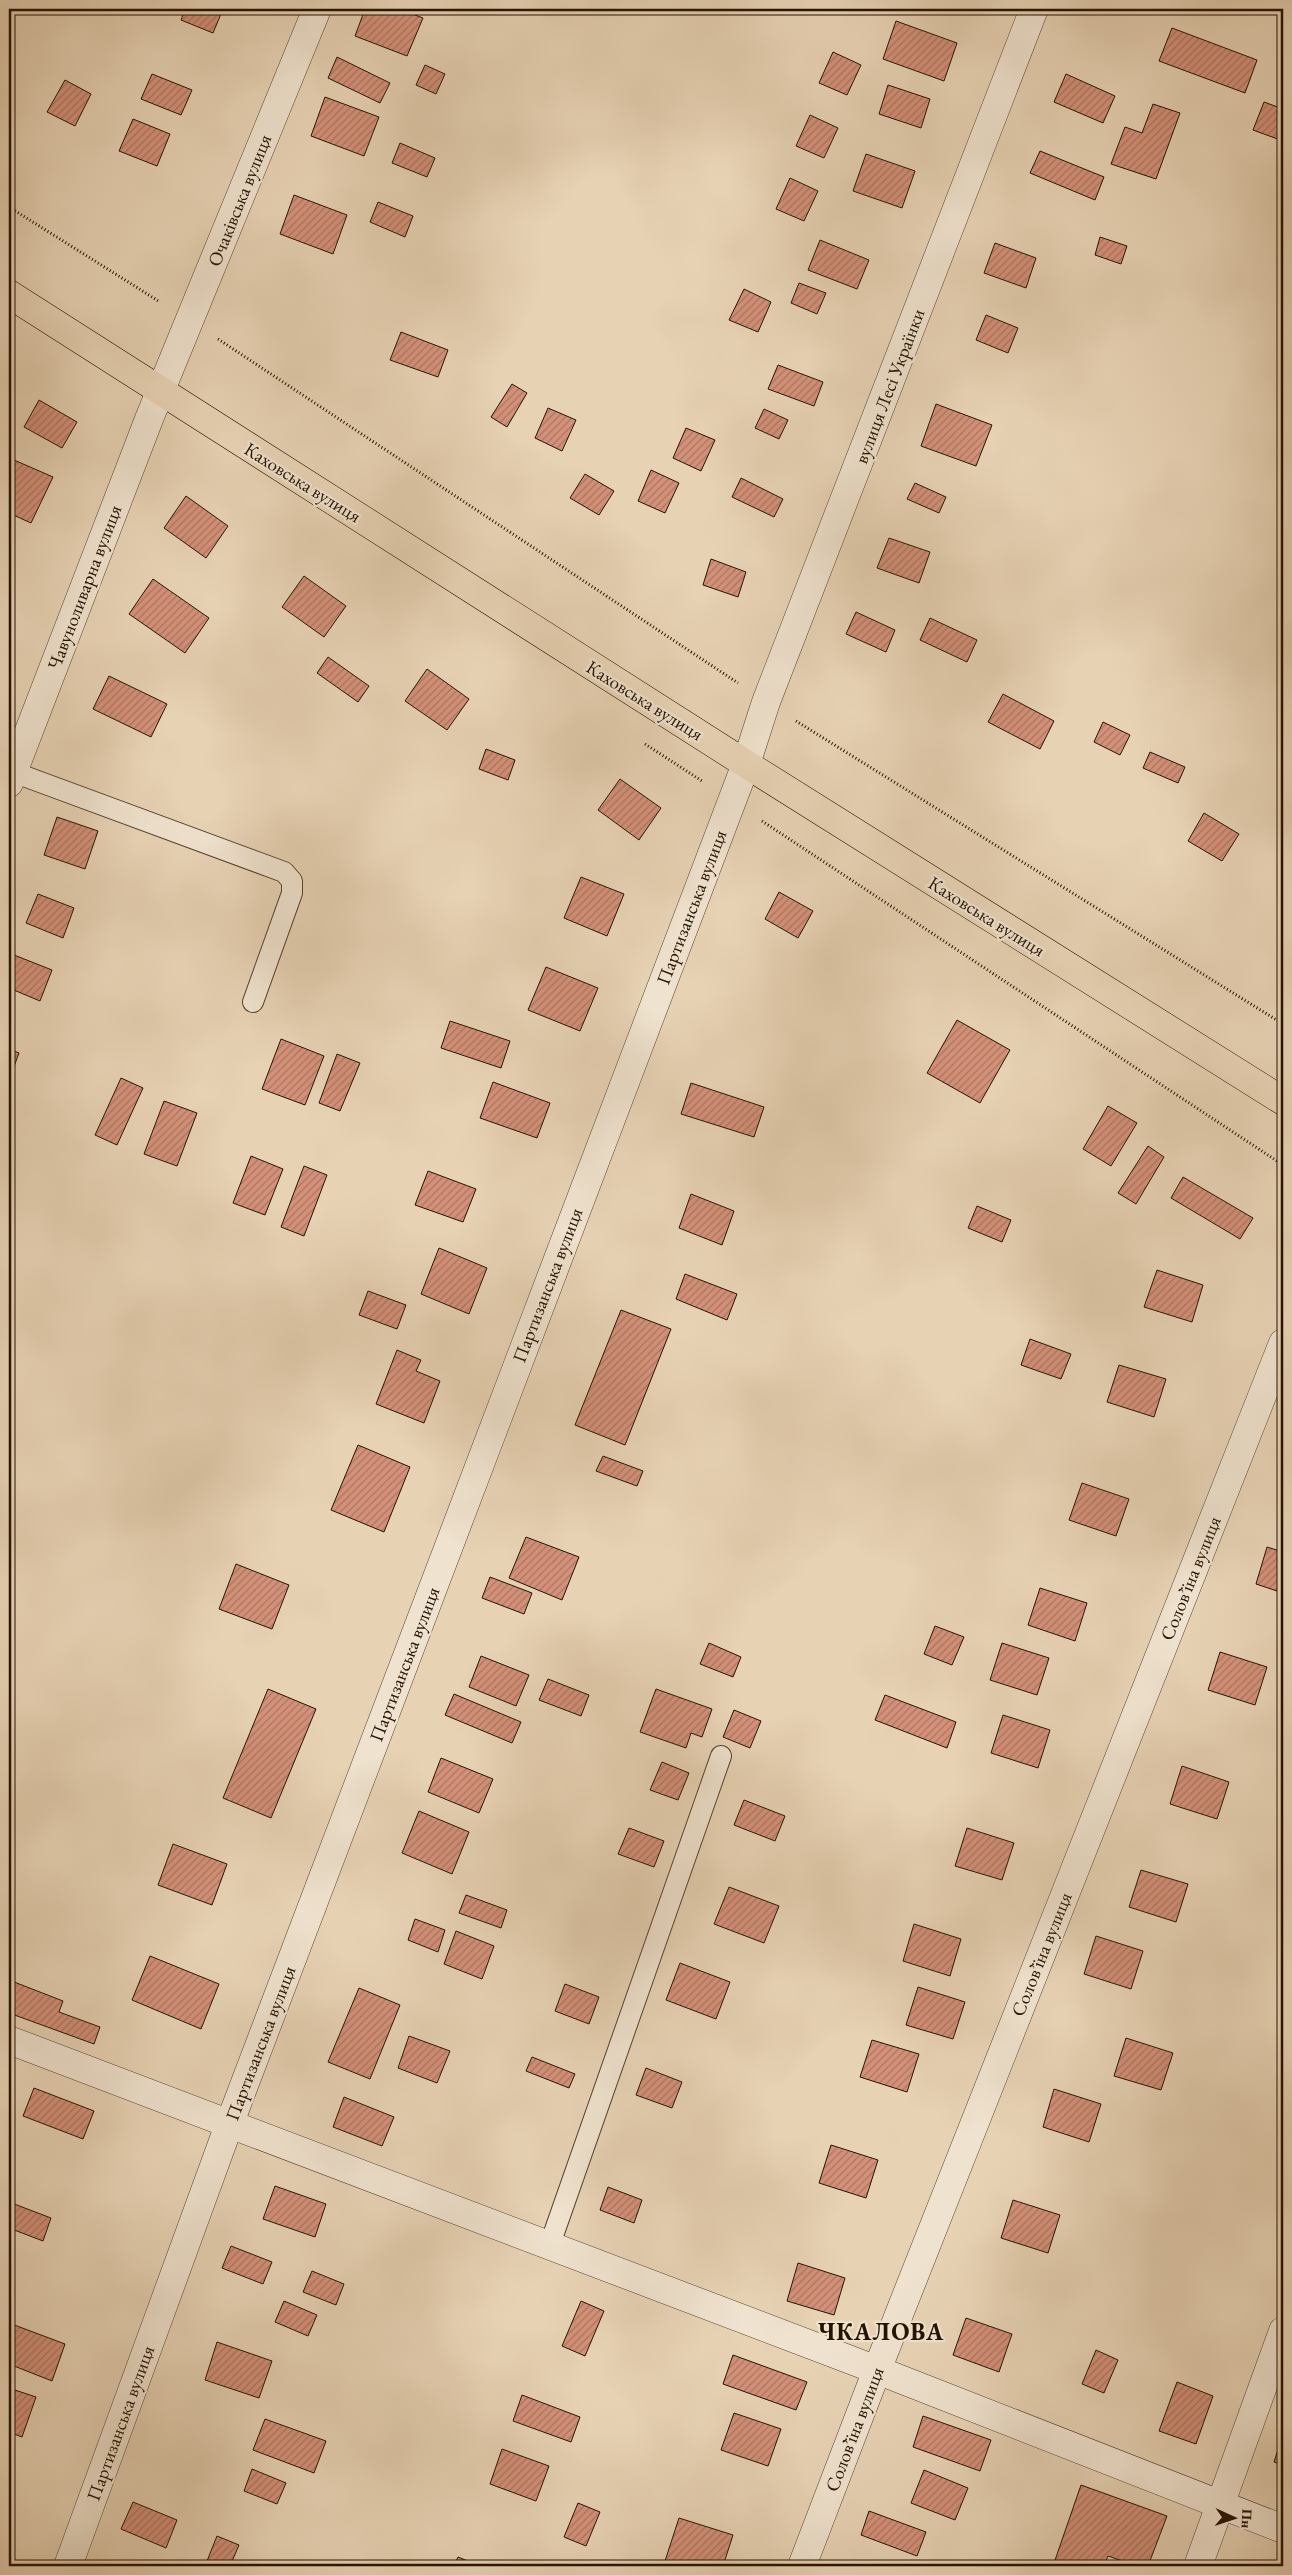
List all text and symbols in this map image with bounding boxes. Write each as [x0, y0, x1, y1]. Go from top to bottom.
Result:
street label: Очаківська вулиця [202, 130, 278, 270]
street label: вулиця Лесі Українки [848, 305, 931, 467]
street label: Каховська вулиця [240, 436, 366, 529]
street label: Чавуноливарна вулиця [42, 501, 128, 673]
street label: Каховська вулиця [582, 654, 708, 747]
street label: Партизанська вулиця [650, 826, 733, 988]
street label: Каховська вулиця [924, 870, 1050, 963]
street label: Партизанська вулиця [506, 1204, 589, 1366]
street label: Соловʼїна вулиця [1154, 1512, 1227, 1644]
street label: Партизанська вулиця [363, 1583, 446, 1745]
street label: Соловʼїна вулиця [1005, 1888, 1078, 2020]
street label: Партизанська вулиця [219, 1962, 302, 2124]
district label: ЧКАЛОВА [818, 2316, 944, 2347]
street label: Партизанська вулиця [81, 2341, 160, 2504]
street label: Соловʼїна вулиця [819, 2363, 890, 2495]
north arrow [1210, 2492, 1260, 2542]
text: Пн [1237, 2509, 1256, 2529]

